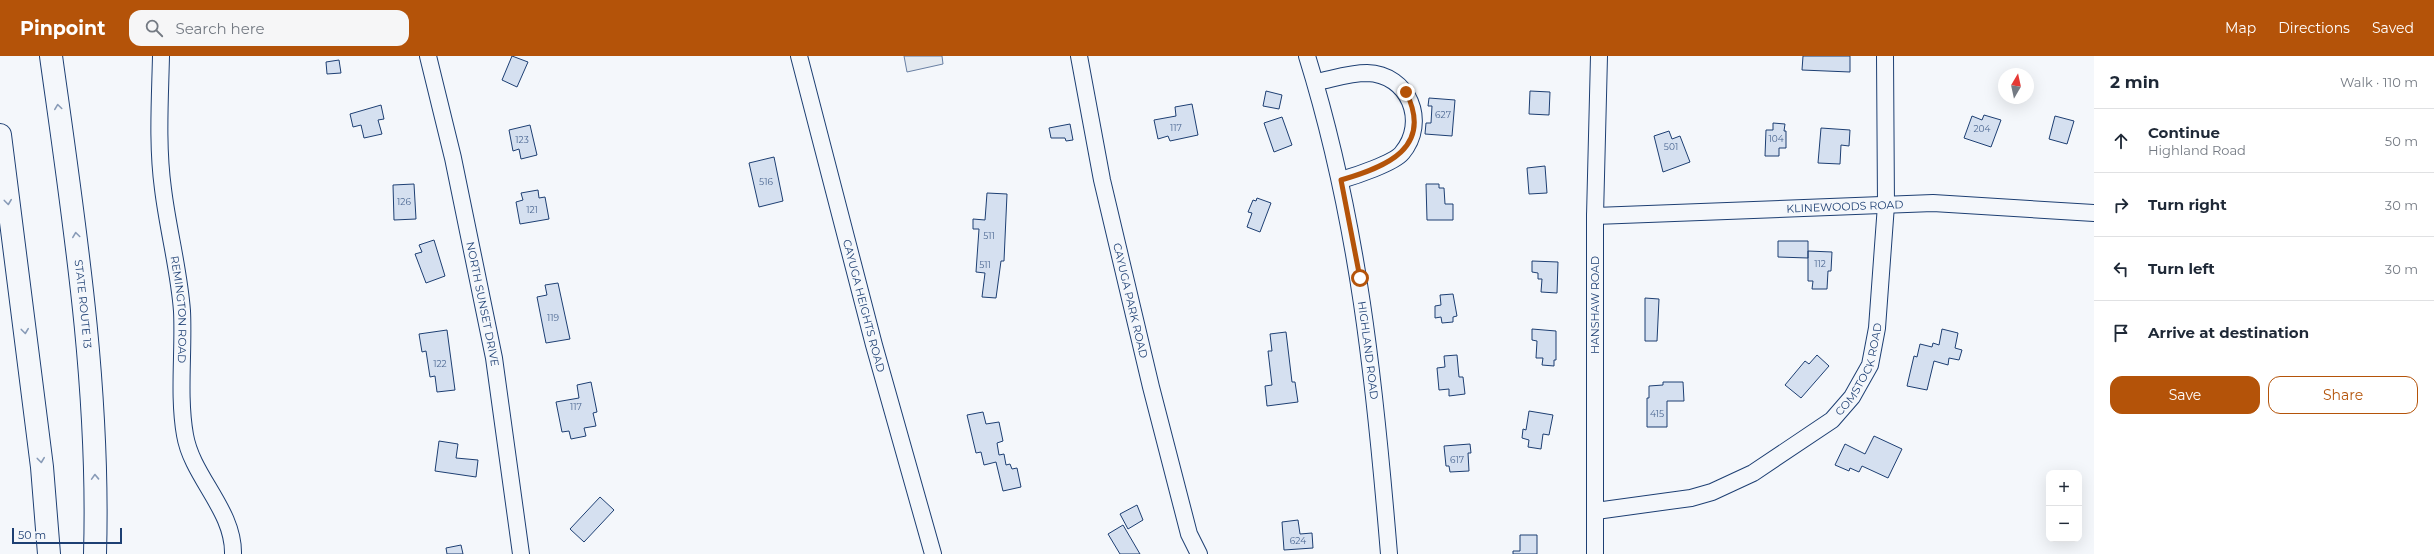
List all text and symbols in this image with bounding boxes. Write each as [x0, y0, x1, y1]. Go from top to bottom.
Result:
search box [129, 10, 409, 46]
text: Pinpoint [20, 17, 105, 40]
icon: search [143, 17, 165, 39]
text: Search here [175, 19, 265, 38]
text: Map [2225, 19, 2256, 37]
text: Directions [2278, 19, 2350, 37]
text: Saved [2372, 19, 2414, 37]
north arrow [1998, 68, 2034, 104]
text: 2 min [2110, 72, 2160, 92]
text: Walk · 110 m [2340, 74, 2418, 90]
route end [1397, 83, 1415, 101]
one-way arrow [54, 104, 63, 110]
house number: 627 [1435, 109, 1451, 120]
house number: 117 [1170, 122, 1182, 133]
house number: 204 [1974, 123, 1991, 134]
text: Continue [2148, 123, 2220, 142]
icon: ahead [2110, 130, 2132, 152]
house number: 104 [1768, 133, 1784, 144]
text: 50 m [2385, 133, 2418, 149]
house number: 123 [515, 134, 529, 145]
house number: 501 [1664, 141, 1678, 152]
text: Highland Road [2148, 142, 2246, 158]
house number: 516 [759, 176, 773, 187]
icon: right [2110, 194, 2132, 216]
text: Turn right [2148, 195, 2227, 214]
house number: 126 [397, 196, 411, 207]
street label: KLINEWOODS ROAD [1786, 197, 1904, 216]
text: 30 m [2385, 197, 2418, 213]
one-way arrow [4, 199, 13, 205]
house number: 121 [526, 204, 538, 215]
house number: 511 [983, 230, 995, 241]
one-way arrow [72, 232, 81, 239]
street label: CAYUGA HEIGHTS ROAD [840, 238, 888, 374]
street label: NORTH SUNSET DRIVE [463, 240, 502, 367]
street label: CAYUGA PARK ROAD [1110, 242, 1151, 360]
street label: REMINGTON ROAD [167, 255, 189, 363]
street label: HANSHAW ROAD [1588, 256, 1602, 354]
house number: 112 [1814, 258, 1826, 269]
icon: left [2110, 258, 2132, 280]
street label: STATE ROUTE 13 [72, 259, 95, 349]
house number: 511 [979, 259, 991, 270]
text: Turn left [2148, 259, 2215, 278]
text: 30 m [2385, 261, 2418, 277]
route start [1351, 269, 1369, 287]
street label: HIGHLAND ROAD [1355, 300, 1381, 400]
house number: 119 [547, 312, 560, 323]
street label: COMSTOCK ROAD [1832, 322, 1884, 419]
icon: arrive [2110, 322, 2132, 344]
text: Arrive at destination [2148, 323, 2309, 342]
one-way arrow [20, 328, 29, 334]
house number: 122 [433, 358, 447, 369]
button: Save [2110, 376, 2260, 414]
button: Share [2268, 376, 2418, 414]
house number: 117 [570, 401, 582, 412]
house number: 415 [1650, 408, 1664, 419]
house number: 617 [1450, 454, 1464, 465]
one-way arrow [36, 457, 45, 463]
map controls [2046, 470, 2082, 542]
button: + [2046, 470, 2082, 506]
one-way arrow [91, 474, 99, 480]
button: − [2046, 506, 2082, 542]
scale bar [12, 526, 122, 545]
text: 50 m [18, 528, 46, 542]
house number: 624 [1290, 535, 1306, 546]

